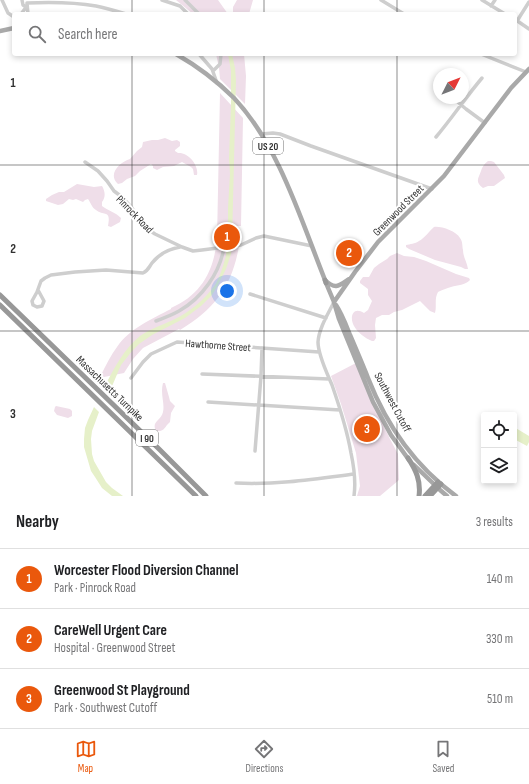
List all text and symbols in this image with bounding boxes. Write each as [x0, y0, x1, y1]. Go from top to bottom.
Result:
search box [12, 12, 517, 56]
icon: search [26, 23, 48, 45]
text: Search here [58, 25, 118, 44]
north arrow [433, 68, 469, 104]
text: 1 [10, 75, 16, 91]
road number: US 20 [253, 138, 283, 154]
street label: Greenwood Street [370, 182, 427, 239]
street label: Pinrock Road [113, 193, 156, 236]
pin: 1 [214, 222, 240, 252]
pin: 2 [336, 238, 362, 268]
text: 2 [10, 241, 16, 257]
your location [217, 281, 237, 301]
street label: Hawthorne Street [185, 337, 252, 354]
street label: Massachusetts Turnpike [73, 353, 146, 424]
street label: Southwest Cutoff [371, 370, 414, 435]
text: 3 [10, 406, 16, 422]
map controls [481, 412, 517, 484]
button: locate [481, 412, 517, 448]
pin: 3 [354, 414, 380, 444]
road number: I 90 [136, 430, 158, 446]
button: layers [481, 448, 517, 484]
text: Nearby [16, 512, 59, 532]
text: 3 results [476, 514, 513, 530]
text: Worcester Flood Diversion Channel [54, 561, 239, 580]
text: 1 [26, 571, 32, 587]
text: 140 m [487, 571, 513, 587]
text: Park · Pinrock Road [54, 580, 136, 596]
text: CareWell Urgent Care [54, 621, 167, 640]
text: 2 [26, 631, 32, 647]
text: 330 m [486, 631, 513, 647]
text: Hospital · Greenwood Street [54, 640, 176, 656]
text: Greenwood St Playground [54, 681, 190, 700]
text: 3 [26, 691, 32, 707]
text: 510 m [487, 691, 513, 707]
text: Park · Southwest Cutoff [54, 700, 157, 716]
tab: Map [75, 738, 97, 775]
tab: Directions [246, 738, 283, 775]
tab: Saved [432, 738, 454, 775]

